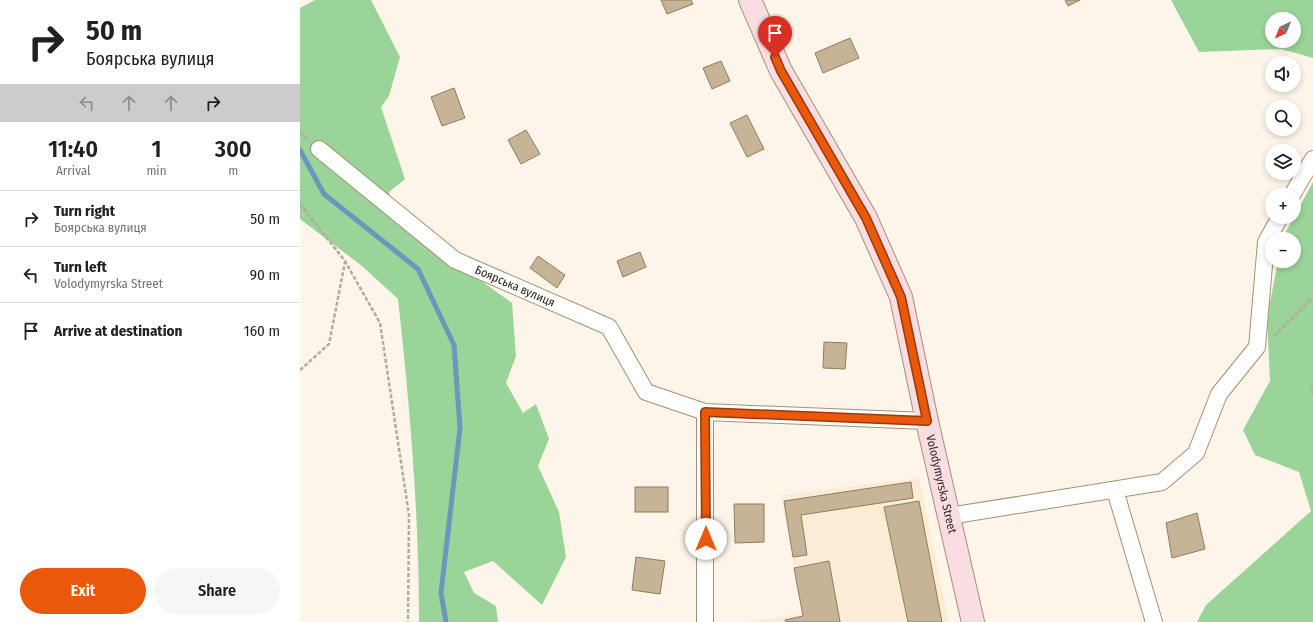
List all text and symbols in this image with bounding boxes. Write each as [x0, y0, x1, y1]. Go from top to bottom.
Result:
north arrow [1265, 12, 1301, 48]
map controls [1265, 12, 1301, 268]
text: 50 m [86, 14, 142, 47]
icon: right [20, 16, 72, 68]
pin [758, 16, 792, 57]
icon: arrive [764, 22, 786, 44]
text: Боярська вулиця [86, 48, 215, 70]
button: sound [1265, 56, 1301, 92]
icon: left [76, 92, 98, 114]
icon: ahead [118, 92, 140, 114]
icon: ahead [160, 92, 182, 114]
icon: right [202, 92, 224, 114]
button: search [1265, 100, 1301, 136]
text: 11:40 [48, 135, 98, 163]
text: 1 [151, 135, 161, 163]
text: 300 [215, 135, 252, 163]
button: layers [1265, 144, 1301, 180]
text: Arrival [56, 163, 90, 178]
text: min [146, 163, 167, 178]
text: m [228, 163, 238, 178]
button: + [1265, 188, 1301, 224]
text: Turn right [54, 202, 115, 220]
icon: right [20, 208, 42, 230]
text: 50 m [250, 210, 280, 228]
text: Боярська вулиця [54, 220, 147, 235]
button: − [1265, 232, 1301, 268]
text: Turn left [54, 258, 107, 276]
street label: Боярська вулиця [473, 263, 557, 310]
icon: left [20, 264, 42, 286]
text: 90 m [250, 266, 280, 284]
text: Volodymyrska Street [54, 276, 163, 291]
icon: arrive [20, 320, 42, 342]
text: Arrive at destination [54, 322, 182, 340]
text: 160 m [244, 322, 280, 340]
street label: Volodymyrska Street [923, 433, 959, 535]
position arrow [685, 518, 727, 560]
button: Exit [20, 568, 146, 614]
button: Share [154, 568, 280, 614]

